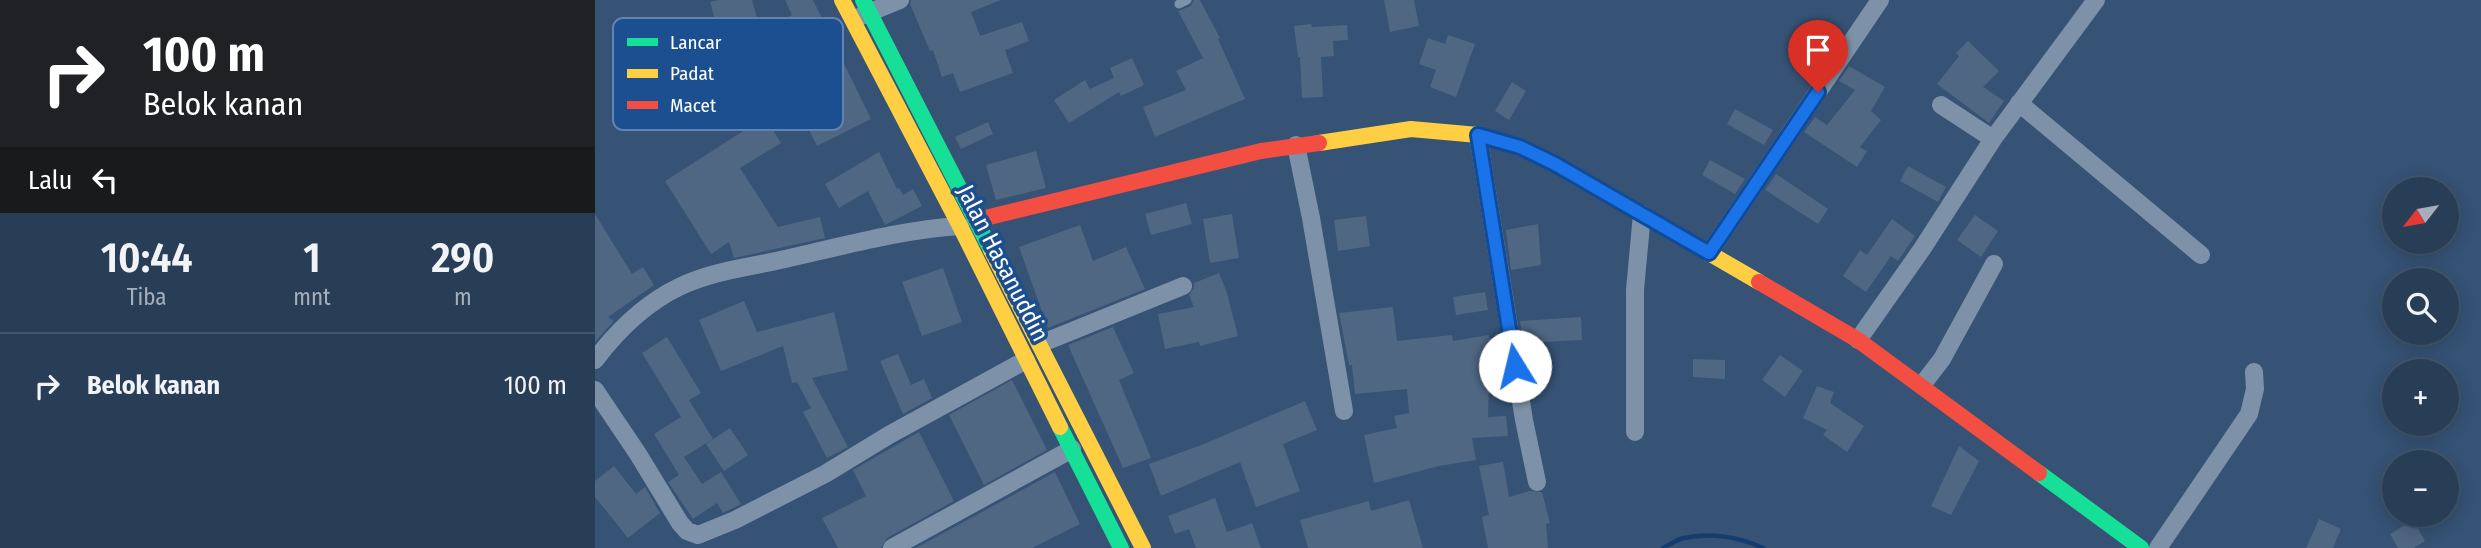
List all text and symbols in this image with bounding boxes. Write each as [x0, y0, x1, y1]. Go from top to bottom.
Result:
legend [613, 18, 843, 130]
pin [1788, 20, 1848, 92]
text: 100 m [143, 25, 265, 84]
icon: right [28, 28, 119, 119]
text: Lancar [670, 31, 722, 54]
icon: arrive [1799, 31, 1837, 69]
text: Padat [670, 62, 715, 85]
text: Belok kanan [143, 85, 303, 123]
text: Macet [670, 94, 717, 117]
icon: left [86, 161, 124, 199]
text: Lalu [28, 165, 72, 196]
north arrow [2382, 177, 2459, 254]
map controls [2382, 177, 2459, 527]
street label: Jalan Hasanuddin [951, 180, 1055, 346]
text: 10:44 [101, 233, 193, 283]
text: 1 [303, 233, 321, 283]
text: 290 [431, 233, 494, 283]
button: search [2382, 268, 2459, 345]
text: Tiba [127, 283, 167, 311]
text: mnt [293, 283, 331, 311]
text: m [454, 283, 472, 311]
position arrow [1478, 329, 1552, 403]
button: + [2382, 359, 2459, 436]
icon: right [28, 367, 66, 405]
text: Belok kanan [87, 370, 220, 401]
text: 100 m [504, 370, 567, 401]
button: − [2382, 450, 2459, 527]

